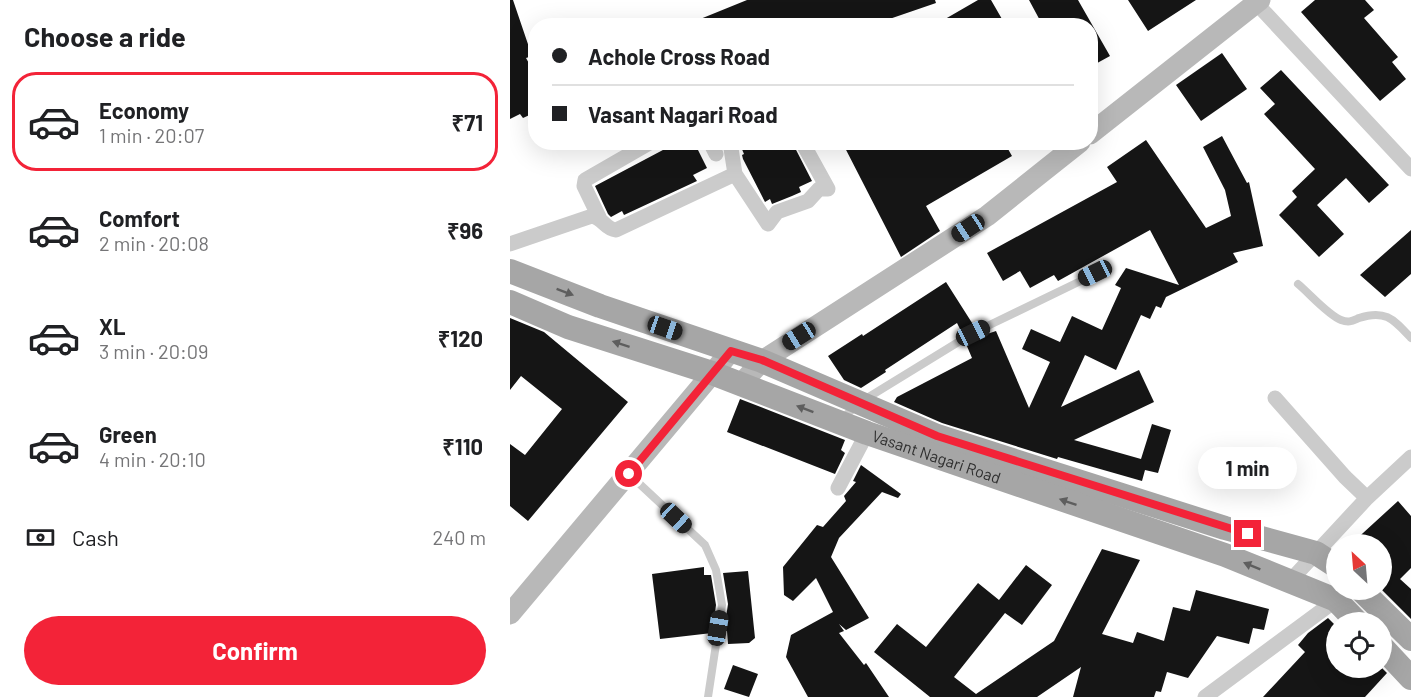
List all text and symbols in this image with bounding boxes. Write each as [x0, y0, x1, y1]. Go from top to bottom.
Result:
text: Choose a ride [24, 20, 186, 52]
text: Achole Cross Road [588, 43, 770, 69]
icon: car [27, 95, 81, 149]
text: Economy [99, 97, 189, 123]
text: Vasant Nagari Road [588, 101, 778, 127]
text: ₹71 [452, 109, 483, 135]
text: 1 min · 20:07 [99, 123, 204, 147]
icon: car [27, 203, 81, 257]
text: Comfort [99, 205, 180, 231]
car [948, 211, 988, 245]
text: ₹96 [447, 217, 483, 243]
text: 2 min · 20:08 [99, 231, 209, 255]
car [1075, 257, 1115, 289]
one-way arrow [556, 288, 574, 298]
icon: car [27, 311, 81, 365]
text: XL [99, 313, 125, 339]
car [645, 314, 685, 342]
car [953, 317, 993, 349]
car [779, 319, 819, 353]
text: ₹120 [438, 325, 483, 351]
text: 3 min · 20:09 [99, 339, 208, 363]
one-way arrow [612, 339, 630, 348]
one-way arrow [795, 404, 813, 414]
icon: car [27, 419, 81, 473]
text: Green [99, 421, 157, 447]
street label: Vasant Nagari Road [870, 426, 1004, 487]
text: ₹110 [442, 433, 483, 459]
text: 4 min · 20:10 [99, 447, 206, 471]
callout: 1 min [1198, 447, 1298, 489]
text: 1 min [1226, 456, 1269, 480]
route start [615, 460, 642, 487]
one-way arrow [1059, 496, 1077, 506]
car [657, 499, 695, 537]
route end [1234, 520, 1261, 547]
icon: cash [24, 521, 57, 554]
text: Cash [72, 524, 119, 550]
text: 240 m [432, 525, 486, 549]
north arrow [1326, 534, 1392, 600]
map controls [1326, 534, 1392, 678]
one-way arrow [1243, 561, 1261, 570]
car [706, 609, 730, 647]
button: locate [1326, 612, 1392, 678]
button: Confirm [24, 616, 486, 685]

